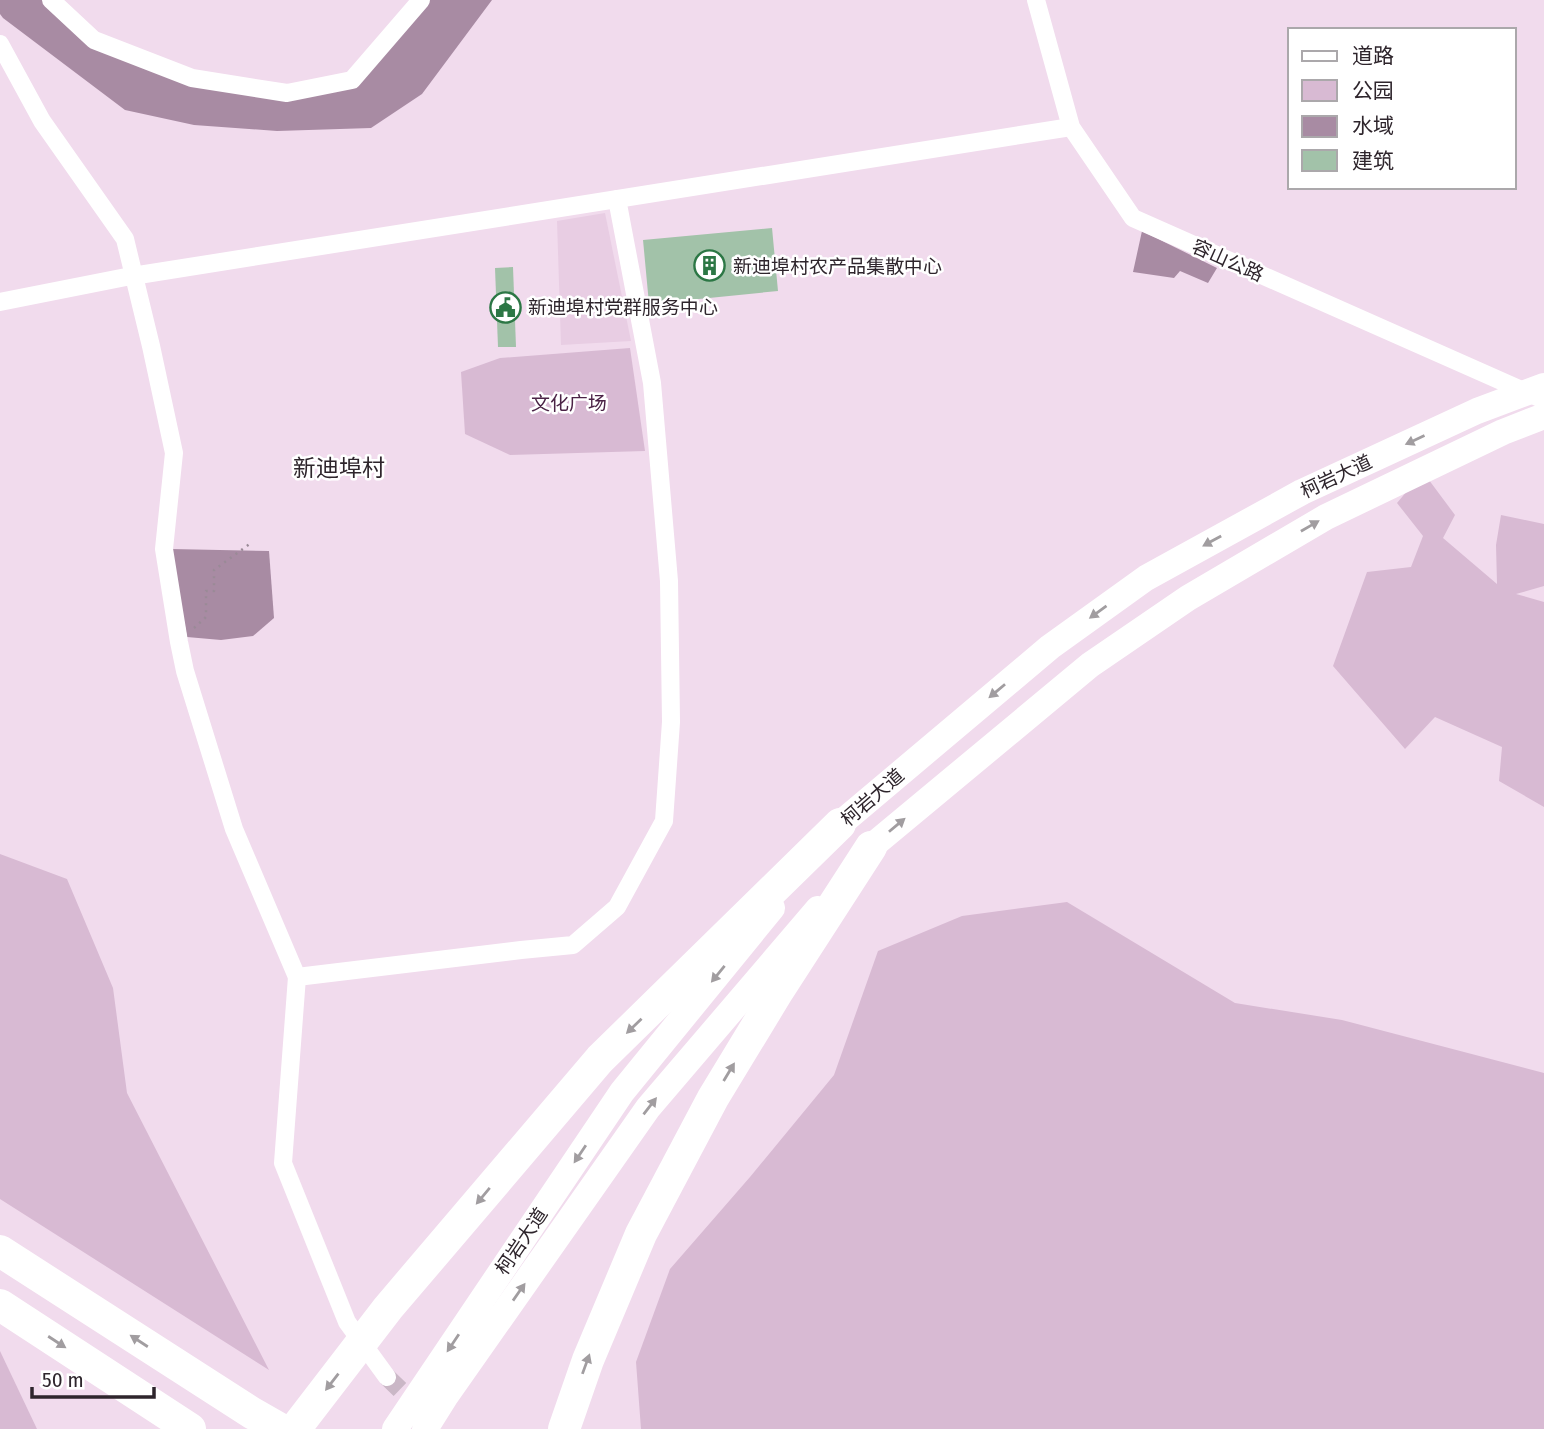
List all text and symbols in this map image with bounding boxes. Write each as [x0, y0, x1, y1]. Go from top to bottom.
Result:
legend [1288, 28, 1516, 189]
text: 道路 [1352, 43, 1394, 69]
text: 公园 [1352, 78, 1394, 104]
text: 水域 [1352, 113, 1394, 139]
text: 建筑 [1352, 148, 1394, 174]
street label: 容山公路 [1188, 234, 1267, 286]
building icon: 新迪埠村农产品集散中心 [693, 249, 727, 283]
place label: 新迪埠村农产品集散中心 [733, 255, 942, 278]
public building icon: 新迪埠村党群服务中心 [488, 290, 522, 324]
place label: 新迪埠村党群服务中心 [528, 296, 718, 319]
park label: 文化广场 [531, 392, 607, 415]
one-way arrow [1405, 434, 1425, 445]
street label: 柯岩大道 [1297, 450, 1376, 503]
district label: 新迪埠村 [293, 454, 385, 482]
one-way arrow [1300, 520, 1320, 532]
one-way arrow [1202, 535, 1221, 547]
one-way arrow [1089, 605, 1107, 619]
one-way arrow [989, 683, 1006, 698]
street label: 柯岩大道 [836, 764, 909, 831]
one-way arrow [889, 818, 906, 833]
one-way arrow [711, 965, 726, 982]
one-way arrow [626, 1018, 642, 1034]
one-way arrow [722, 1063, 735, 1082]
one-way arrow [642, 1097, 657, 1115]
one-way arrow [573, 1145, 587, 1163]
one-way arrow [476, 1188, 491, 1205]
street label: 柯岩大道 [491, 1203, 552, 1279]
one-way arrow [512, 1283, 526, 1301]
one-way arrow [447, 1333, 460, 1352]
one-way arrow [129, 1334, 149, 1347]
one-way arrow [48, 1335, 66, 1349]
one-way arrow [581, 1354, 592, 1375]
scale bar [32, 1356, 154, 1400]
text: 50 m [42, 1367, 84, 1393]
one-way arrow [325, 1373, 339, 1391]

